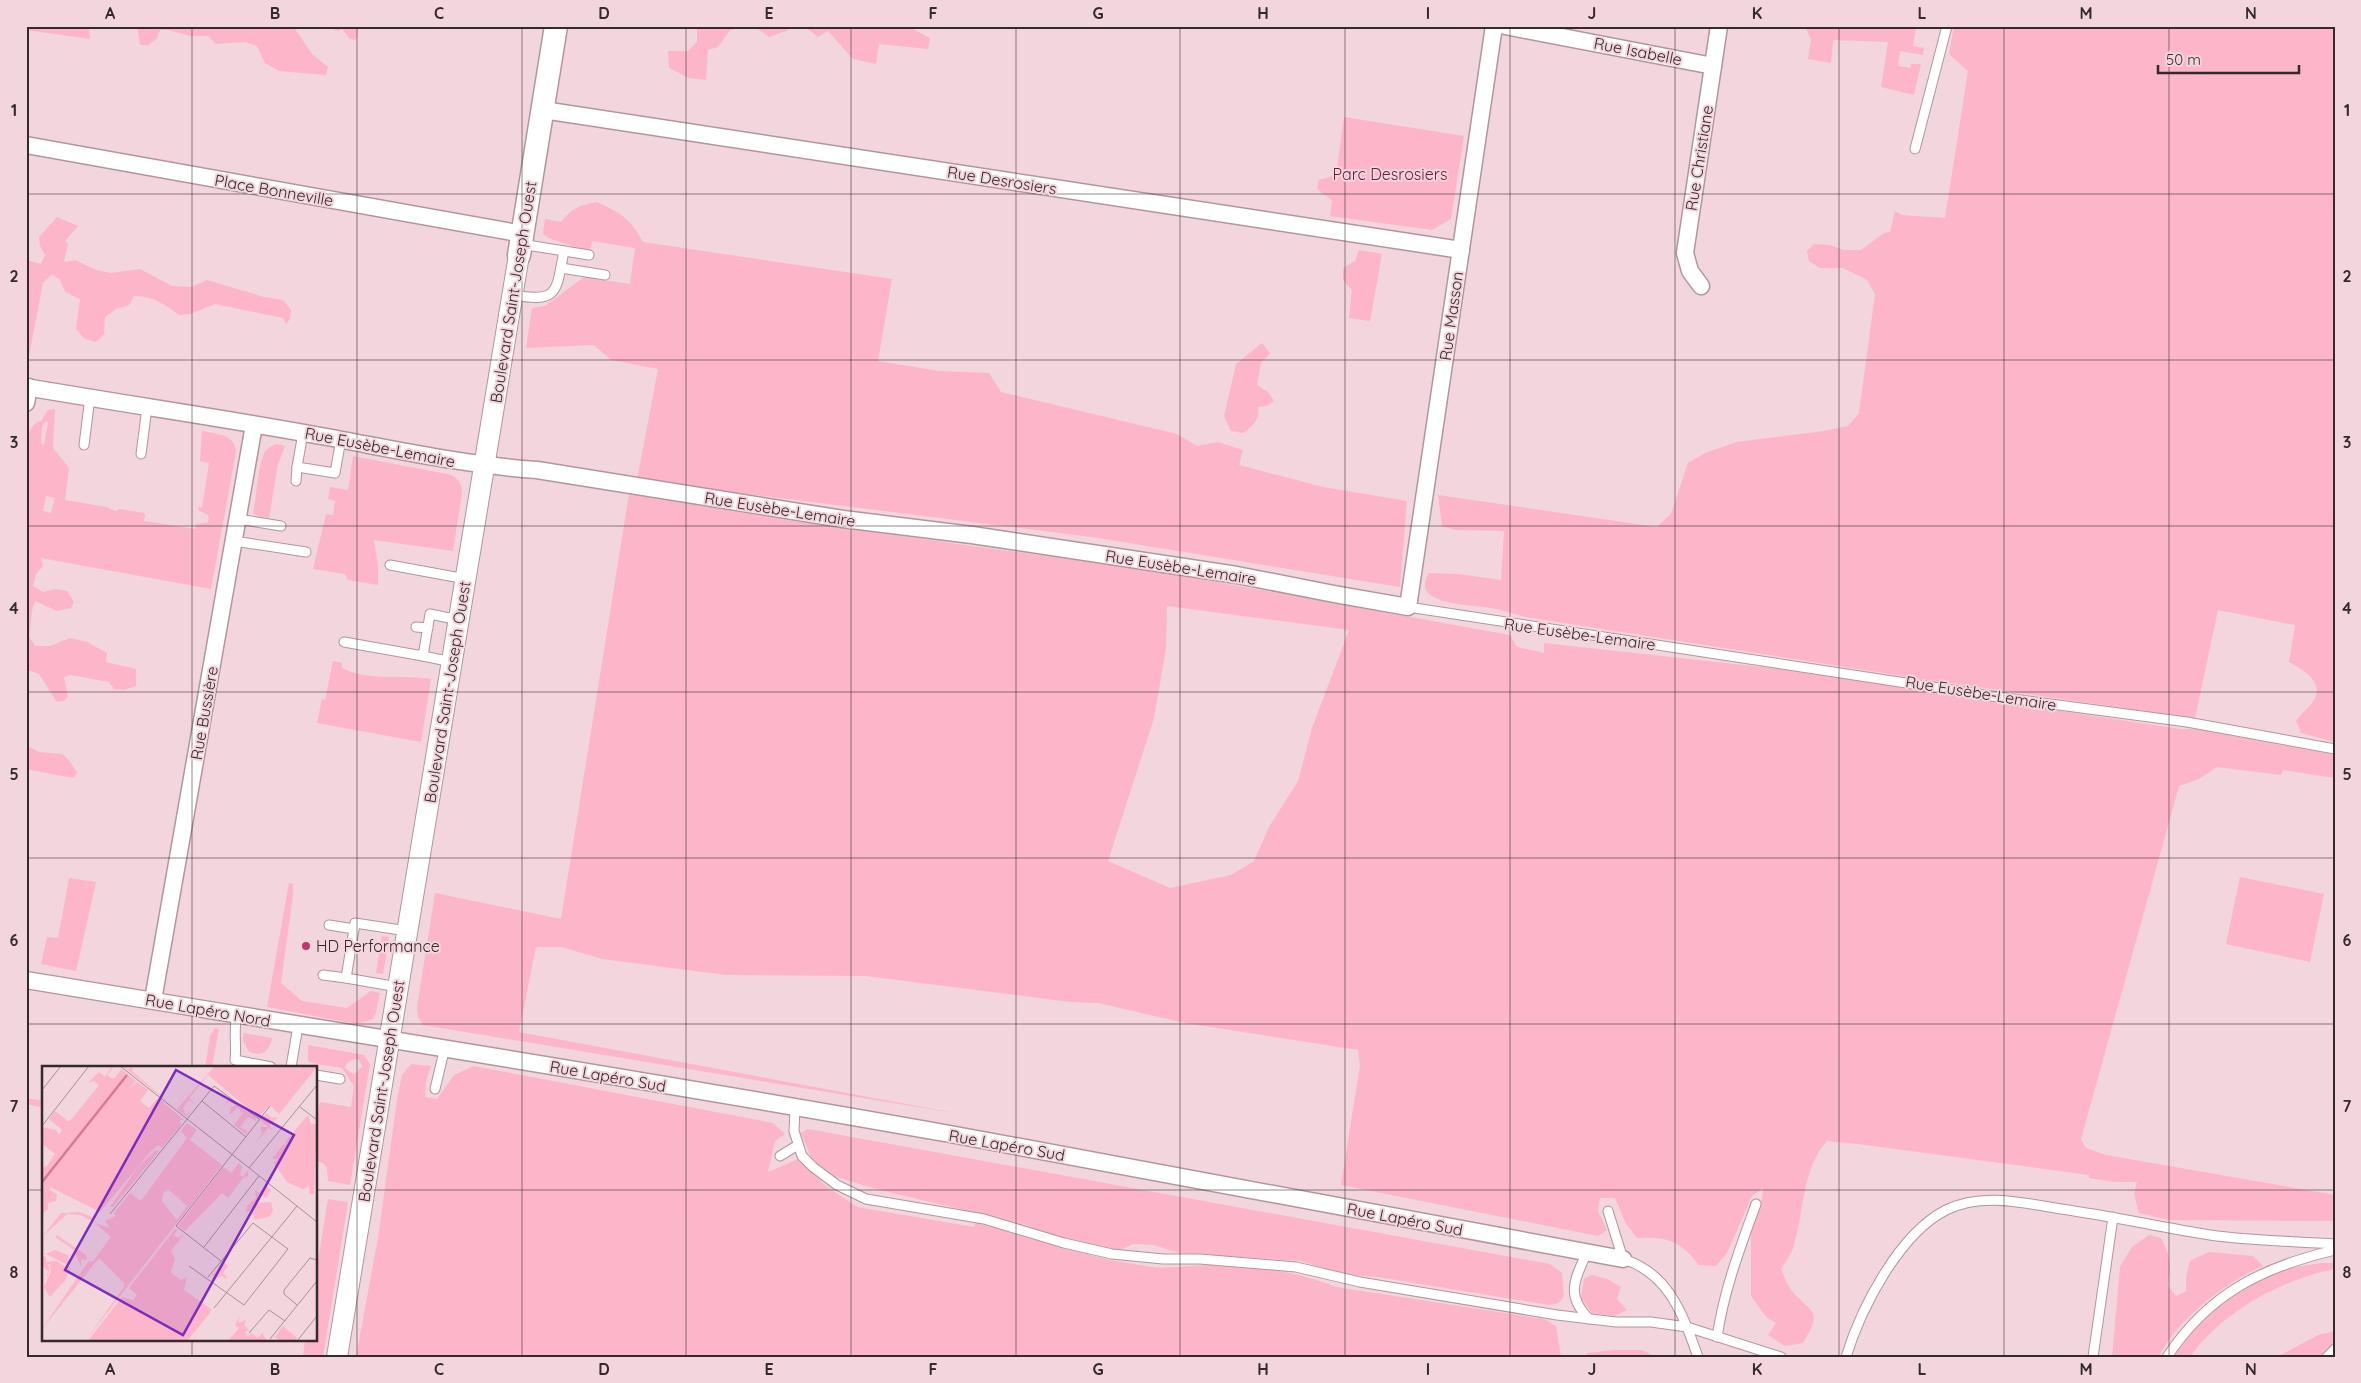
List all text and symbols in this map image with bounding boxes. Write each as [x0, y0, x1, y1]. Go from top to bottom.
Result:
text: A [105, 3, 116, 23]
text: B [270, 3, 280, 23]
text: C [434, 3, 444, 23]
text: D [598, 3, 610, 23]
text: E [764, 3, 774, 23]
text: F [929, 3, 938, 23]
text: G [1092, 3, 1104, 23]
text: H [1257, 3, 1269, 23]
text: I [1426, 3, 1430, 23]
text: J [1588, 3, 1596, 23]
text: K [1752, 3, 1762, 23]
text: L [1918, 3, 1927, 23]
text: M [2079, 3, 2093, 23]
text: N [2245, 3, 2257, 23]
street label: Rue Isabelle [1592, 33, 1684, 69]
scale bar [2158, 42, 2300, 74]
text: 50 m [2166, 50, 2201, 69]
text: 1 [11, 100, 17, 120]
text: 1 [2344, 100, 2350, 120]
street label: Rue Christiane [1681, 104, 1717, 212]
street label: Rue Desrosiers [946, 161, 1058, 199]
park label: Parc Desrosiers [1333, 164, 1447, 184]
street label: Place Bonneville [213, 170, 335, 210]
street label: Boulevard Saint-Joseph Ouest [486, 180, 540, 404]
text: 2 [9, 266, 19, 286]
text: 2 [2342, 266, 2352, 286]
street label: Rue Masson [1435, 270, 1467, 362]
street label: Rue Eusèbe-Lemaire [303, 423, 457, 471]
text: 3 [10, 432, 18, 452]
text: 3 [2343, 432, 2351, 452]
street label: Rue Eusèbe-Lemaire [703, 487, 857, 531]
street label: Rue Eusèbe-Lemaire [1104, 545, 1258, 589]
street label: Boulevard Saint-Joseph Ouest [420, 580, 474, 804]
text: 4 [9, 598, 19, 618]
text: 4 [2342, 598, 2352, 618]
street label: Rue Eusèbe-Lemaire [1503, 613, 1657, 655]
street label: Rue Bussière [186, 665, 222, 761]
street label: Rue Eusèbe-Lemaire [1904, 671, 2058, 715]
text: 5 [9, 764, 19, 784]
text: 5 [2342, 764, 2352, 784]
text: 6 [10, 930, 19, 950]
text: 6 [2343, 930, 2352, 950]
place label: HD Performance [316, 936, 440, 956]
marker: HD Performance [300, 940, 312, 952]
street label: Boulevard Saint-Joseph Ouest [354, 979, 408, 1203]
street label: Rue Lapéro Nord [144, 989, 272, 1031]
street label: Rue Lapéro Sud [548, 1056, 668, 1096]
inset map [42, 1066, 318, 1340]
text: 7 [10, 1096, 19, 1116]
text: 7 [2343, 1096, 2352, 1116]
street label: Rue Lapéro Sud [947, 1125, 1067, 1165]
street label: Rue Lapéro Sud [1345, 1198, 1465, 1240]
text: 8 [10, 1262, 19, 1282]
text: 8 [2343, 1262, 2352, 1282]
text: A [105, 1359, 116, 1379]
text: B [270, 1359, 280, 1379]
text: C [434, 1359, 444, 1379]
text: D [598, 1359, 610, 1379]
text: E [764, 1359, 774, 1379]
text: F [929, 1359, 938, 1379]
text: G [1092, 1359, 1104, 1379]
text: H [1257, 1359, 1269, 1379]
text: I [1426, 1359, 1430, 1379]
text: J [1588, 1359, 1596, 1379]
text: K [1752, 1359, 1762, 1379]
text: L [1918, 1359, 1927, 1379]
text: M [2079, 1359, 2093, 1379]
text: N [2245, 1359, 2257, 1379]

